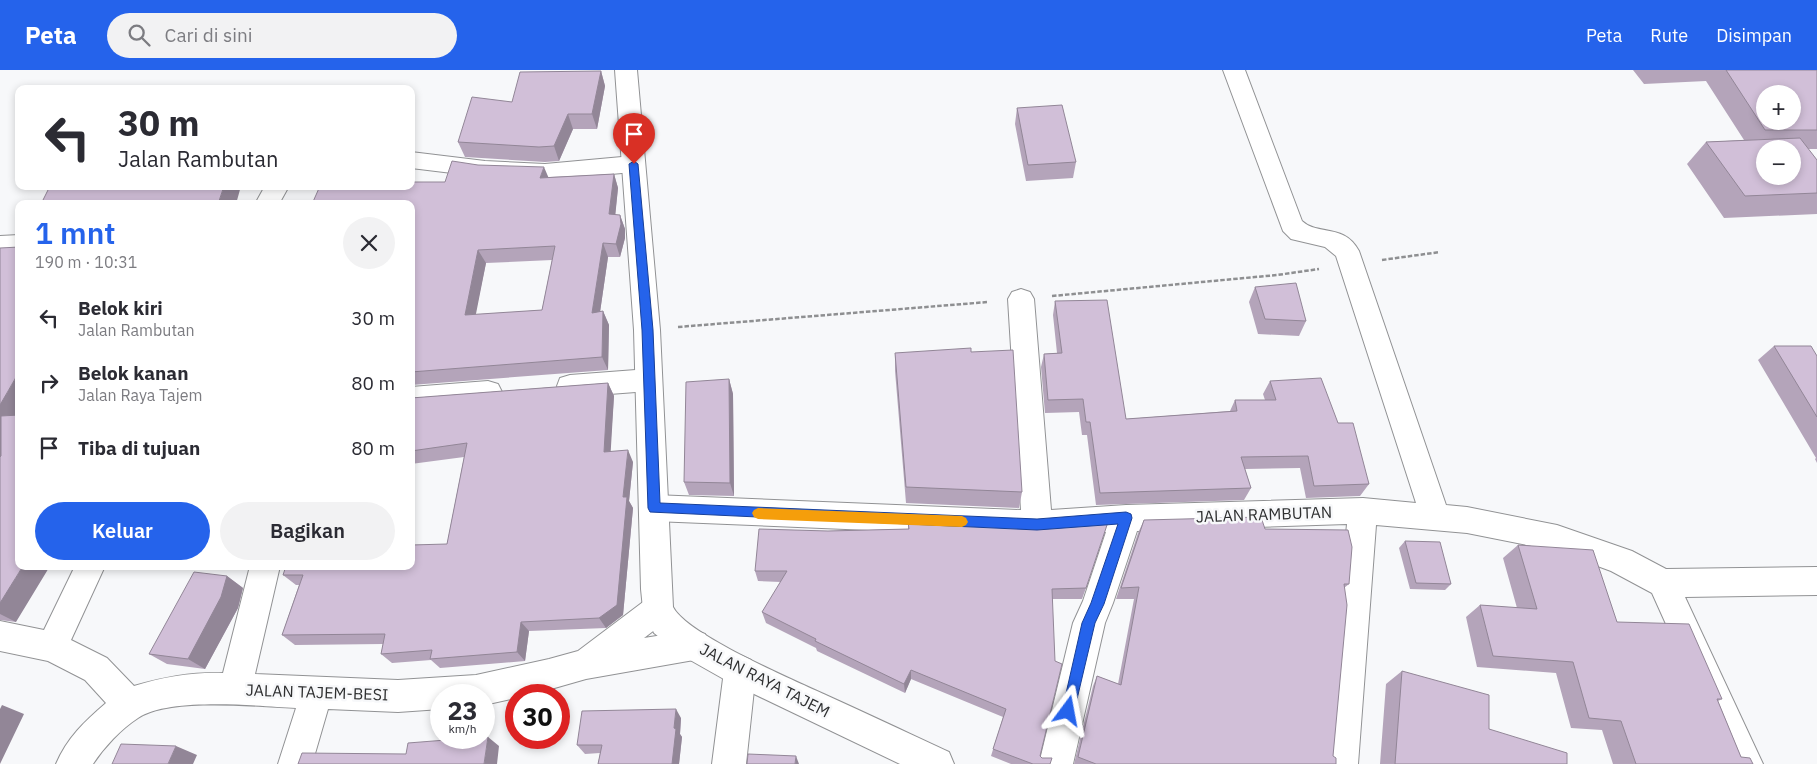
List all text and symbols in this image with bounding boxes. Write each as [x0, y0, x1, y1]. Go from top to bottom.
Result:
search box [107, 13, 457, 58]
text: Peta [25, 19, 77, 51]
icon: search [125, 21, 153, 49]
text: Cari di sini [165, 23, 253, 47]
text: Peta [1586, 24, 1622, 47]
text: Rute [1650, 24, 1688, 47]
text: Disimpan [1716, 24, 1792, 47]
map controls [1756, 85, 1801, 185]
button: + [1756, 85, 1801, 130]
text: 30 m [118, 100, 200, 146]
icon: left [35, 105, 100, 170]
pin [613, 113, 655, 164]
icon: arrive [620, 120, 648, 148]
button: − [1756, 140, 1801, 185]
text: Jalan Rambutan [118, 144, 278, 173]
text: 1 mnt [35, 213, 116, 252]
button: close [343, 217, 395, 269]
text: 190 m · 10:31 [35, 252, 137, 272]
text: Belok kiri [78, 296, 163, 320]
icon: left [35, 304, 63, 332]
text: 30 m [351, 306, 395, 330]
text: Jalan Rambutan [78, 320, 195, 340]
text: Belok kanan [78, 361, 189, 385]
icon: right [35, 369, 63, 397]
text: 80 m [351, 371, 395, 395]
text: Jalan Raya Tajem [78, 385, 202, 405]
icon: arrive [35, 434, 63, 462]
text: Tiba di tujuan [78, 436, 200, 460]
text: 80 m [351, 436, 395, 460]
button: Keluar [35, 502, 210, 560]
button: Bagikan [220, 502, 395, 560]
street label: JALAN RAMBUTAN [1195, 502, 1333, 526]
street label: JALAN RAYA TAJEM [697, 639, 833, 721]
street label: JALAN TAJEM-BESI [245, 680, 389, 704]
speed limit sign: 30 [505, 684, 570, 749]
position arrow [1041, 684, 1093, 736]
text: 23 [447, 694, 478, 727]
text: km/h [448, 721, 477, 736]

